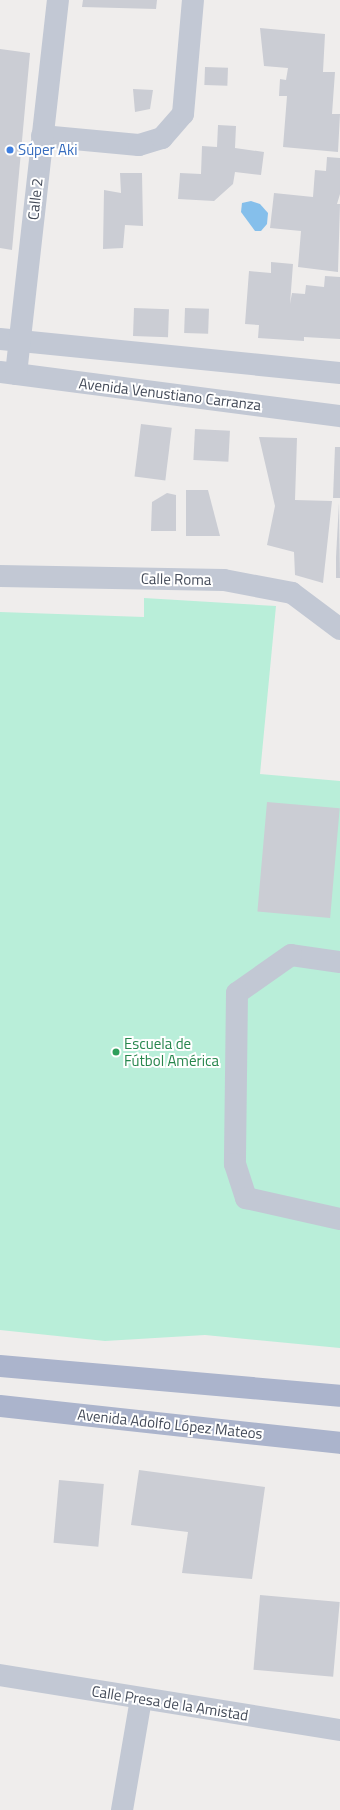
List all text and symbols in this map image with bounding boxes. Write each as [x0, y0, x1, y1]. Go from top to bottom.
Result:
place label: Súper Aki [18, 141, 77, 159]
marker: Súper Aki [5, 145, 15, 155]
street label: Calle 2 [24, 177, 46, 221]
street label: Avenida Venustiano Carranza [78, 374, 262, 414]
street label: Calle Roma [141, 569, 211, 589]
place label: Escuela de Fútbol América [124, 1034, 219, 1069]
marker: Escuela de Fútbol América [111, 1047, 121, 1057]
street label: Avenida Adolfo López Mateos [77, 1405, 263, 1443]
street label: Calle Presa de la Amistad [90, 1682, 250, 1724]

